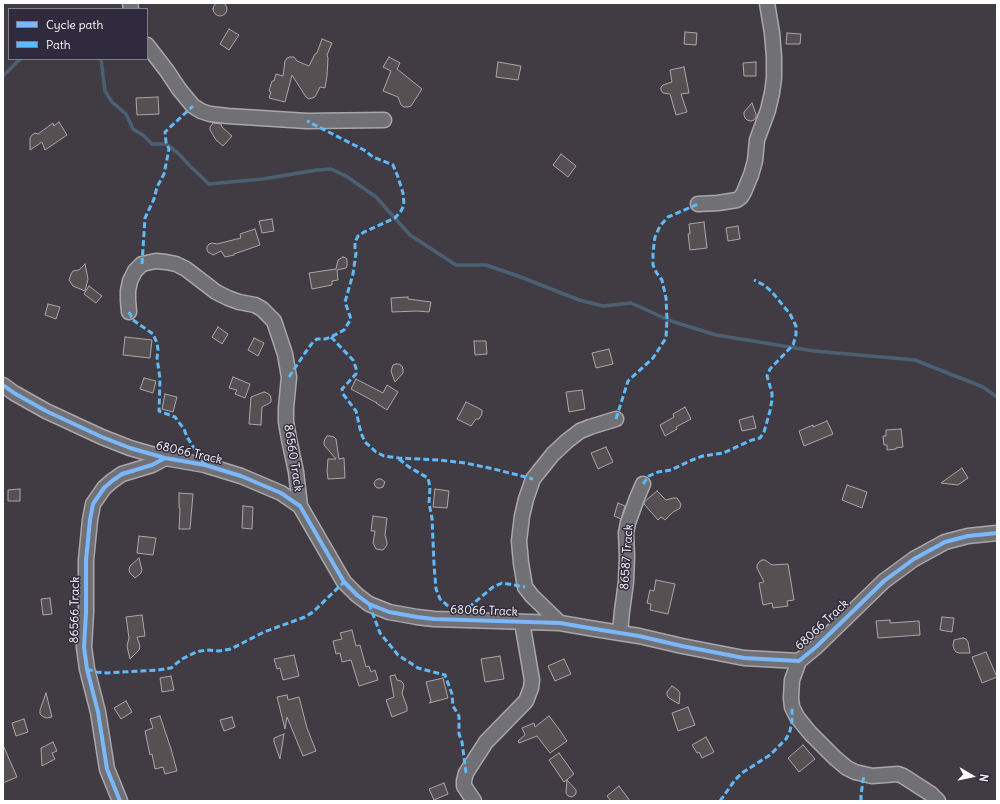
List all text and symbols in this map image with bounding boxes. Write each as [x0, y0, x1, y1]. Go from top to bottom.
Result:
legend [8, 8, 148, 60]
text: Cycle path [46, 17, 103, 32]
text: Path [46, 37, 71, 52]
street label: 86560 Track [281, 423, 305, 493]
street label: 68066 Track [154, 438, 224, 468]
street label: 86587 Track [618, 524, 636, 590]
street label: 86566 Track [67, 577, 83, 643]
street label: 68066 Track [792, 597, 852, 653]
street label: 68066 Track [450, 603, 518, 619]
north arrow [952, 756, 992, 796]
text: N [976, 773, 991, 783]

